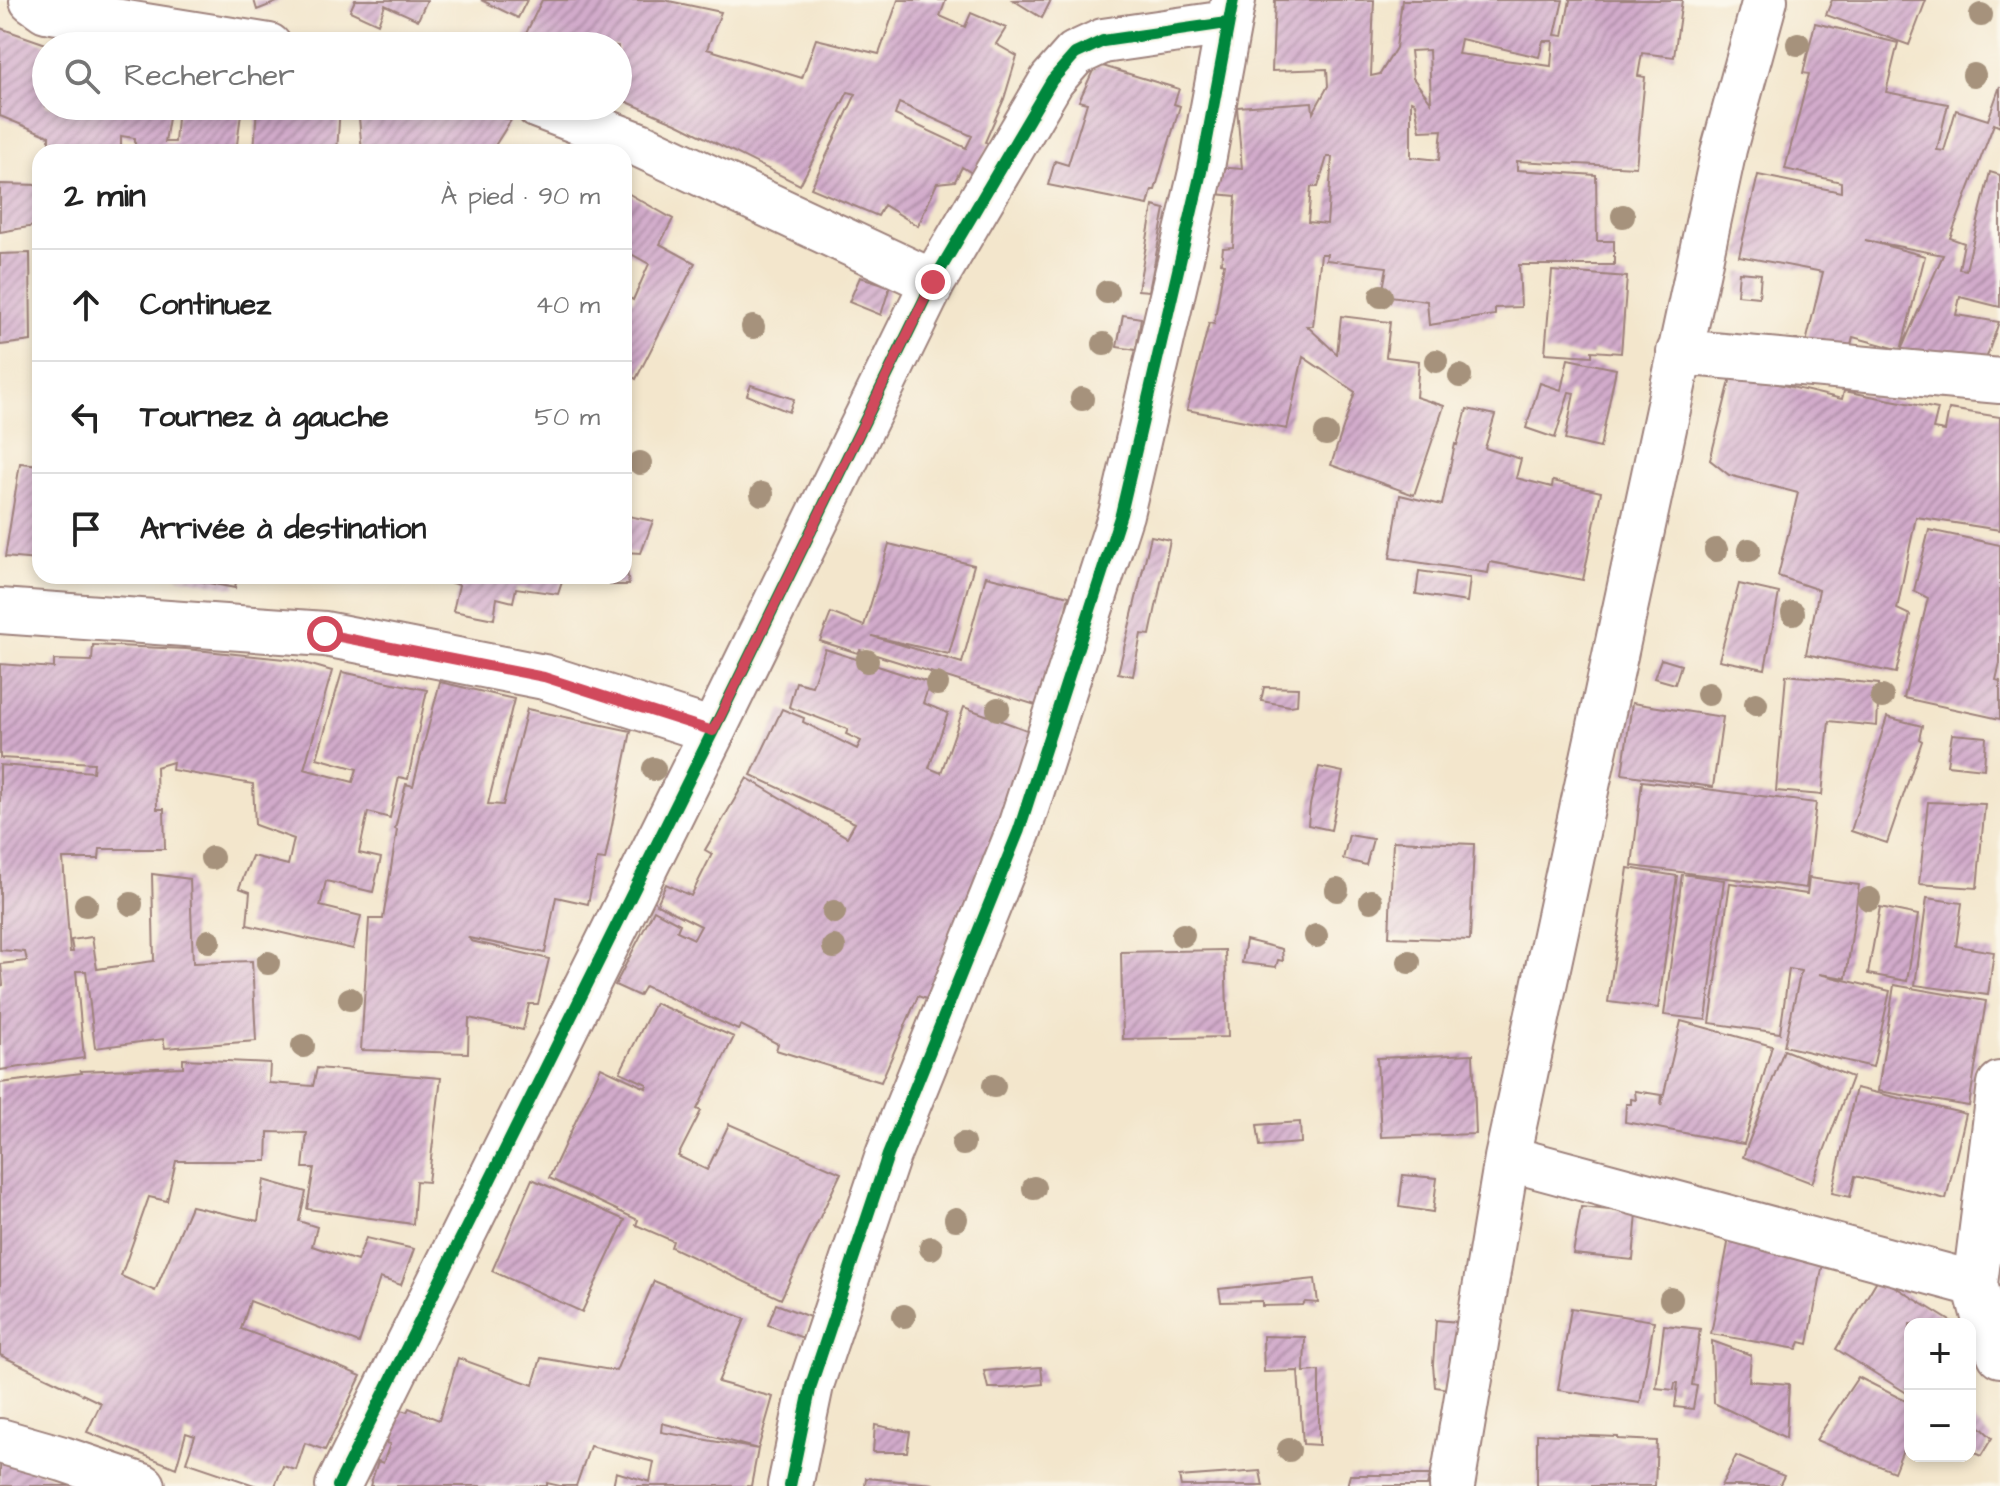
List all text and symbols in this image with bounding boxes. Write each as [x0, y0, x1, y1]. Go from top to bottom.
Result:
search box [32, 32, 632, 120]
icon: search [60, 54, 104, 98]
text: Rechercher [124, 55, 295, 97]
text: 2 min [64, 172, 146, 220]
text: À pied · 90 m [441, 178, 600, 214]
route end [915, 264, 951, 300]
icon: ahead [64, 283, 108, 327]
text: Continuez [140, 284, 271, 326]
text: 40 m [535, 287, 600, 323]
icon: left [64, 395, 108, 439]
text: Tournez à gauche [140, 396, 389, 438]
text: 50 m [535, 399, 600, 435]
icon: arrive [64, 507, 108, 551]
text: Arrivée à destination [140, 508, 426, 550]
route start [307, 616, 343, 652]
map controls [1904, 1318, 1976, 1462]
button: + [1904, 1318, 1976, 1390]
button: − [1904, 1390, 1976, 1462]

